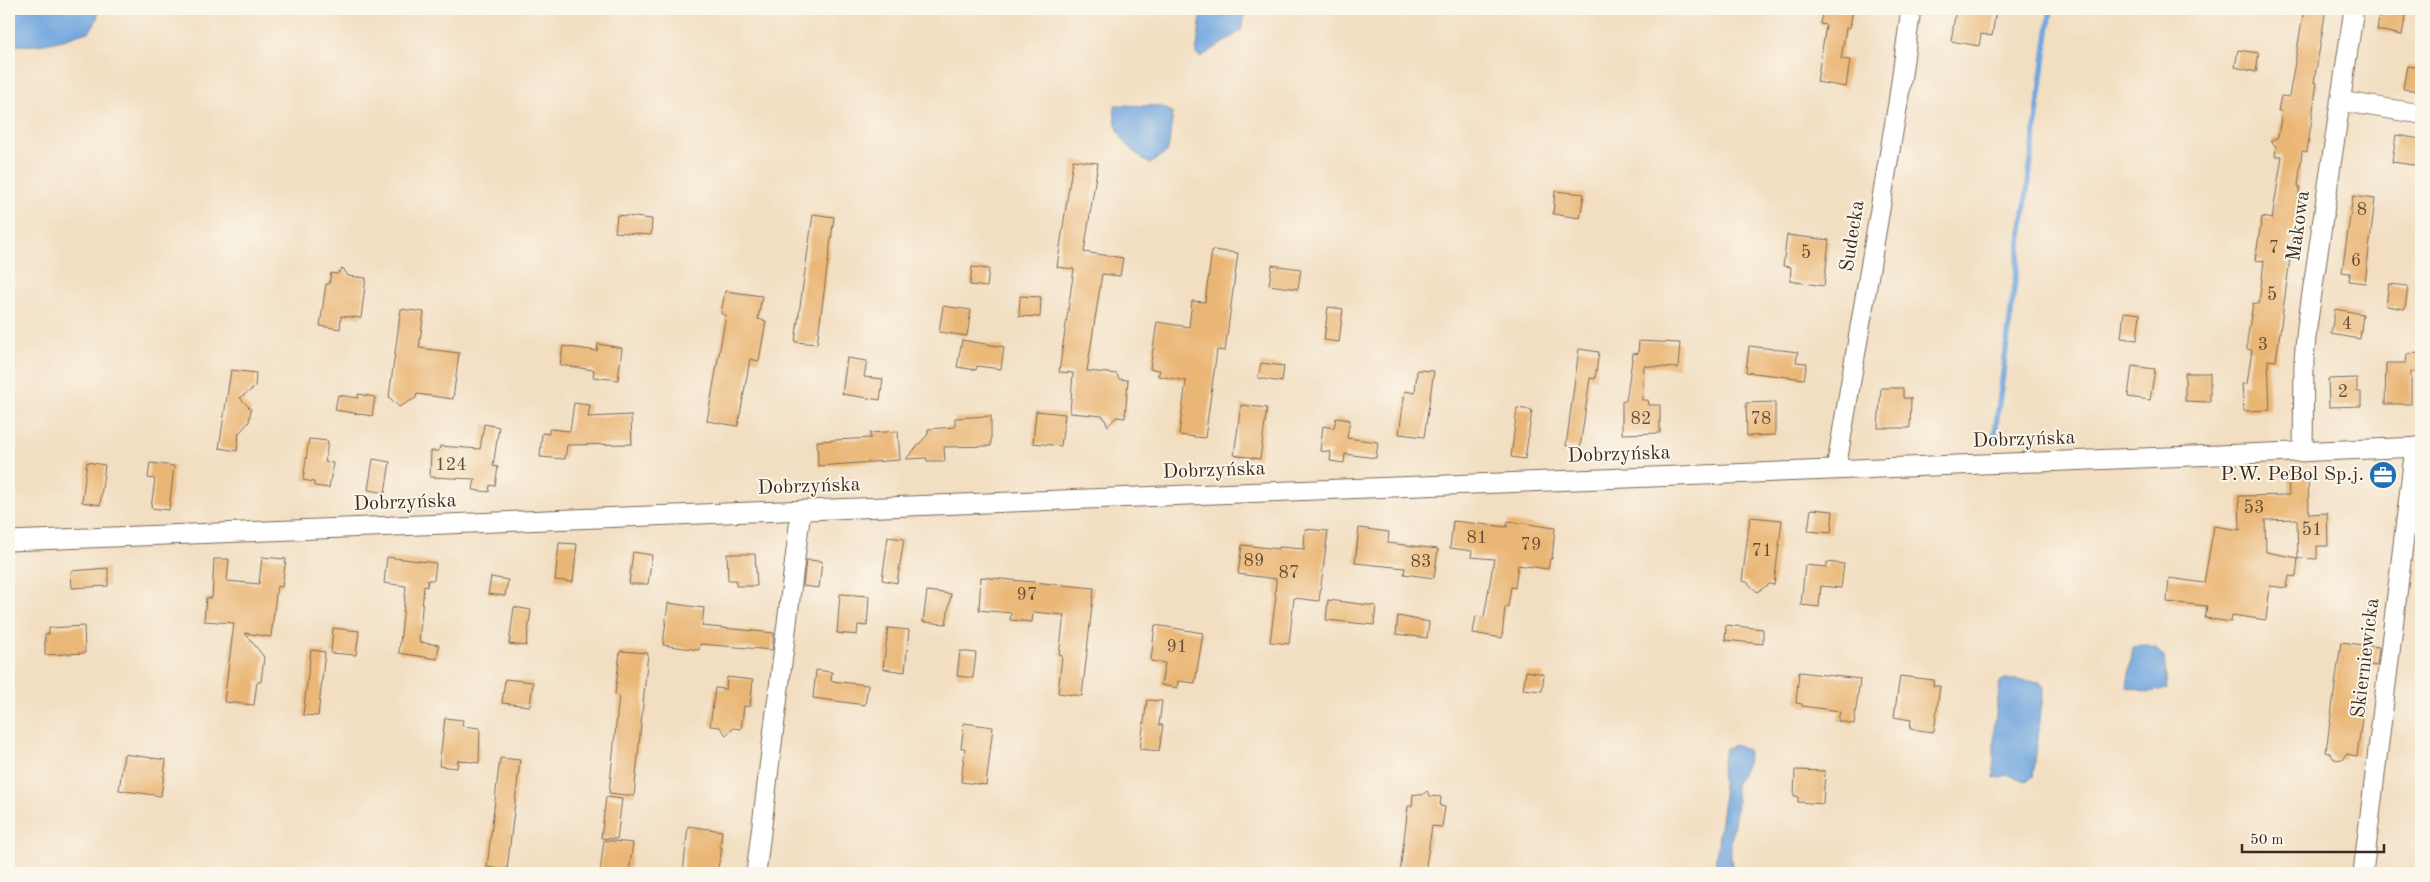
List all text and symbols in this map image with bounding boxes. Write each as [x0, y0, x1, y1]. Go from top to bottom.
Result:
street label: Makowa [2284, 189, 2314, 263]
street label: Sudecka [1838, 199, 1869, 273]
house number: 8 [2357, 201, 2367, 219]
house number: 7 [2269, 239, 2279, 257]
house number: 5 [1801, 244, 1811, 262]
house number: 6 [2351, 252, 2361, 270]
house number: 5 [2267, 286, 2277, 304]
house number: 4 [2342, 315, 2352, 333]
house number: 3 [2258, 336, 2268, 354]
house number: 2 [2338, 383, 2348, 401]
house number: 82 [1631, 410, 1651, 428]
house number: 78 [1751, 410, 1771, 428]
street label: Dobrzyńska [1972, 428, 2076, 452]
street label: Dobrzyńska [1567, 443, 1671, 467]
house number: 124 [435, 456, 467, 474]
street label: Dobrzyńska [1162, 459, 1266, 483]
office icon: P.W. PeBol Sp.j. [2368, 460, 2398, 490]
place label: P.W. PeBol Sp.j. [2220, 465, 2364, 485]
street label: Dobrzyńska [757, 475, 861, 499]
street label: Dobrzyńska [353, 491, 457, 515]
house number: 53 [2244, 499, 2264, 517]
house number: 51 [2302, 521, 2322, 539]
house number: 81 [1467, 529, 1487, 547]
house number: 79 [1521, 536, 1541, 554]
house number: 71 [1752, 542, 1772, 560]
house number: 89 [1244, 552, 1264, 570]
house number: 83 [1411, 553, 1431, 571]
house number: 87 [1279, 564, 1299, 582]
house number: 97 [1017, 586, 1037, 604]
street label: Skierniewicka [2349, 597, 2383, 719]
house number: 91 [1167, 638, 1187, 656]
scale bar [2242, 822, 2385, 854]
text: 50 m [2250, 833, 2284, 848]

